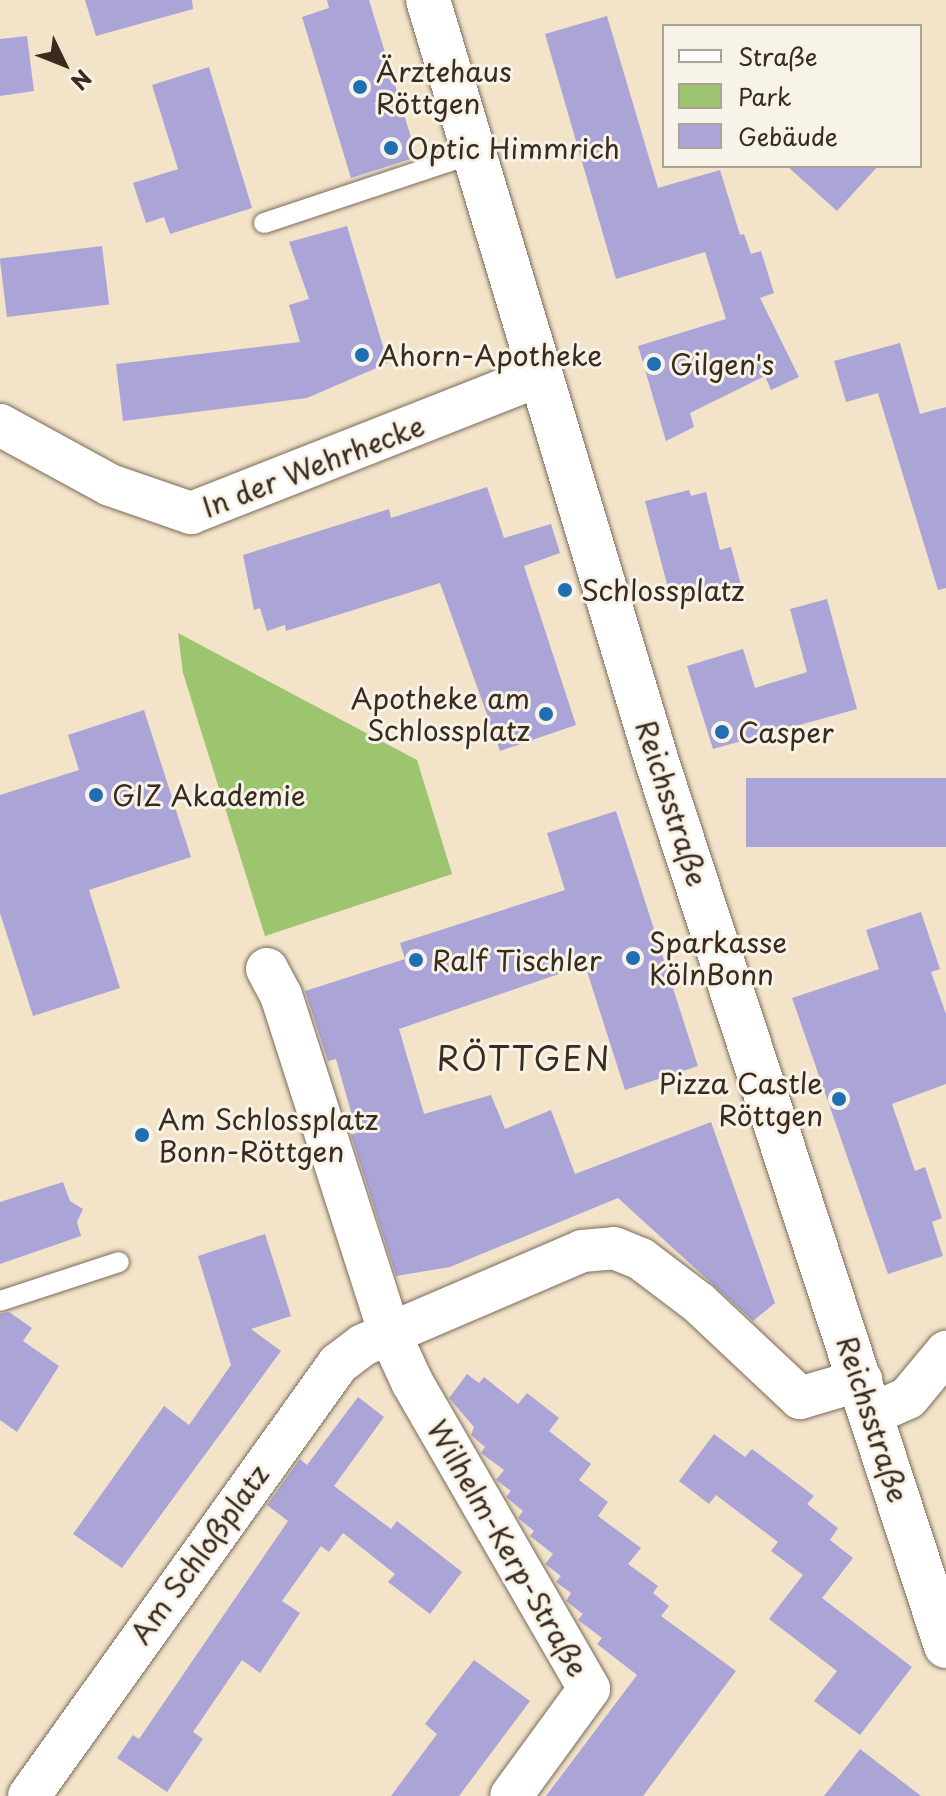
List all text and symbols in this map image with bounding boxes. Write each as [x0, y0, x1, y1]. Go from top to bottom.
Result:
north arrow [24, 24, 104, 104]
legend [662, 24, 922, 168]
text: Straße [738, 38, 817, 74]
place label: Ärztehaus Röttgen [376, 54, 512, 120]
text: N [64, 63, 100, 98]
marker: Ärztehaus Röttgen [351, 78, 369, 96]
text: Park [738, 78, 792, 114]
text: Gebäude [738, 118, 838, 154]
place label: Optic Himmrich [407, 131, 619, 165]
marker: Optic Himmrich [382, 139, 400, 157]
place label: Ahorn-Apotheke [378, 338, 603, 372]
marker: Ahorn-Apotheke [353, 346, 371, 364]
place label: Gilgen's [670, 347, 774, 381]
marker: Gilgen's [645, 355, 663, 373]
street label: In der Wehrhecke [197, 408, 429, 524]
place label: Schlossplatz [581, 573, 745, 607]
marker: Schlossplatz [556, 581, 574, 599]
place label: Apotheke am Schlossplatz [350, 681, 530, 747]
marker: Apotheke am Schlossplatz [537, 705, 555, 723]
place label: Casper [738, 715, 834, 749]
street label: Reichsstraße [629, 716, 715, 890]
marker: Casper [713, 723, 731, 741]
place label: GIZ Akademie [112, 778, 306, 812]
marker: GIZ Akademie [87, 786, 105, 804]
place label: Sparkasse KölnBonn [649, 925, 787, 991]
place label: Ralf Tischler [432, 943, 602, 977]
marker: Sparkasse KölnBonn [624, 949, 642, 967]
marker: Ralf Tischler [407, 951, 425, 969]
district label: RÖTTGEN [439, 1039, 609, 1077]
place label: Pizza Castle Röttgen [659, 1066, 823, 1132]
marker: Pizza Castle Röttgen [830, 1090, 848, 1108]
place label: Am Schlossplatz Bonn-Röttgen [158, 1102, 378, 1168]
marker: Am Schlossplatz Bonn-Röttgen [133, 1126, 151, 1144]
street label: Reichsstraße [830, 1332, 916, 1506]
street label: Wilhelm-Kerp-Straße [421, 1414, 595, 1682]
street label: Am Schloßplatz [123, 1458, 275, 1650]

